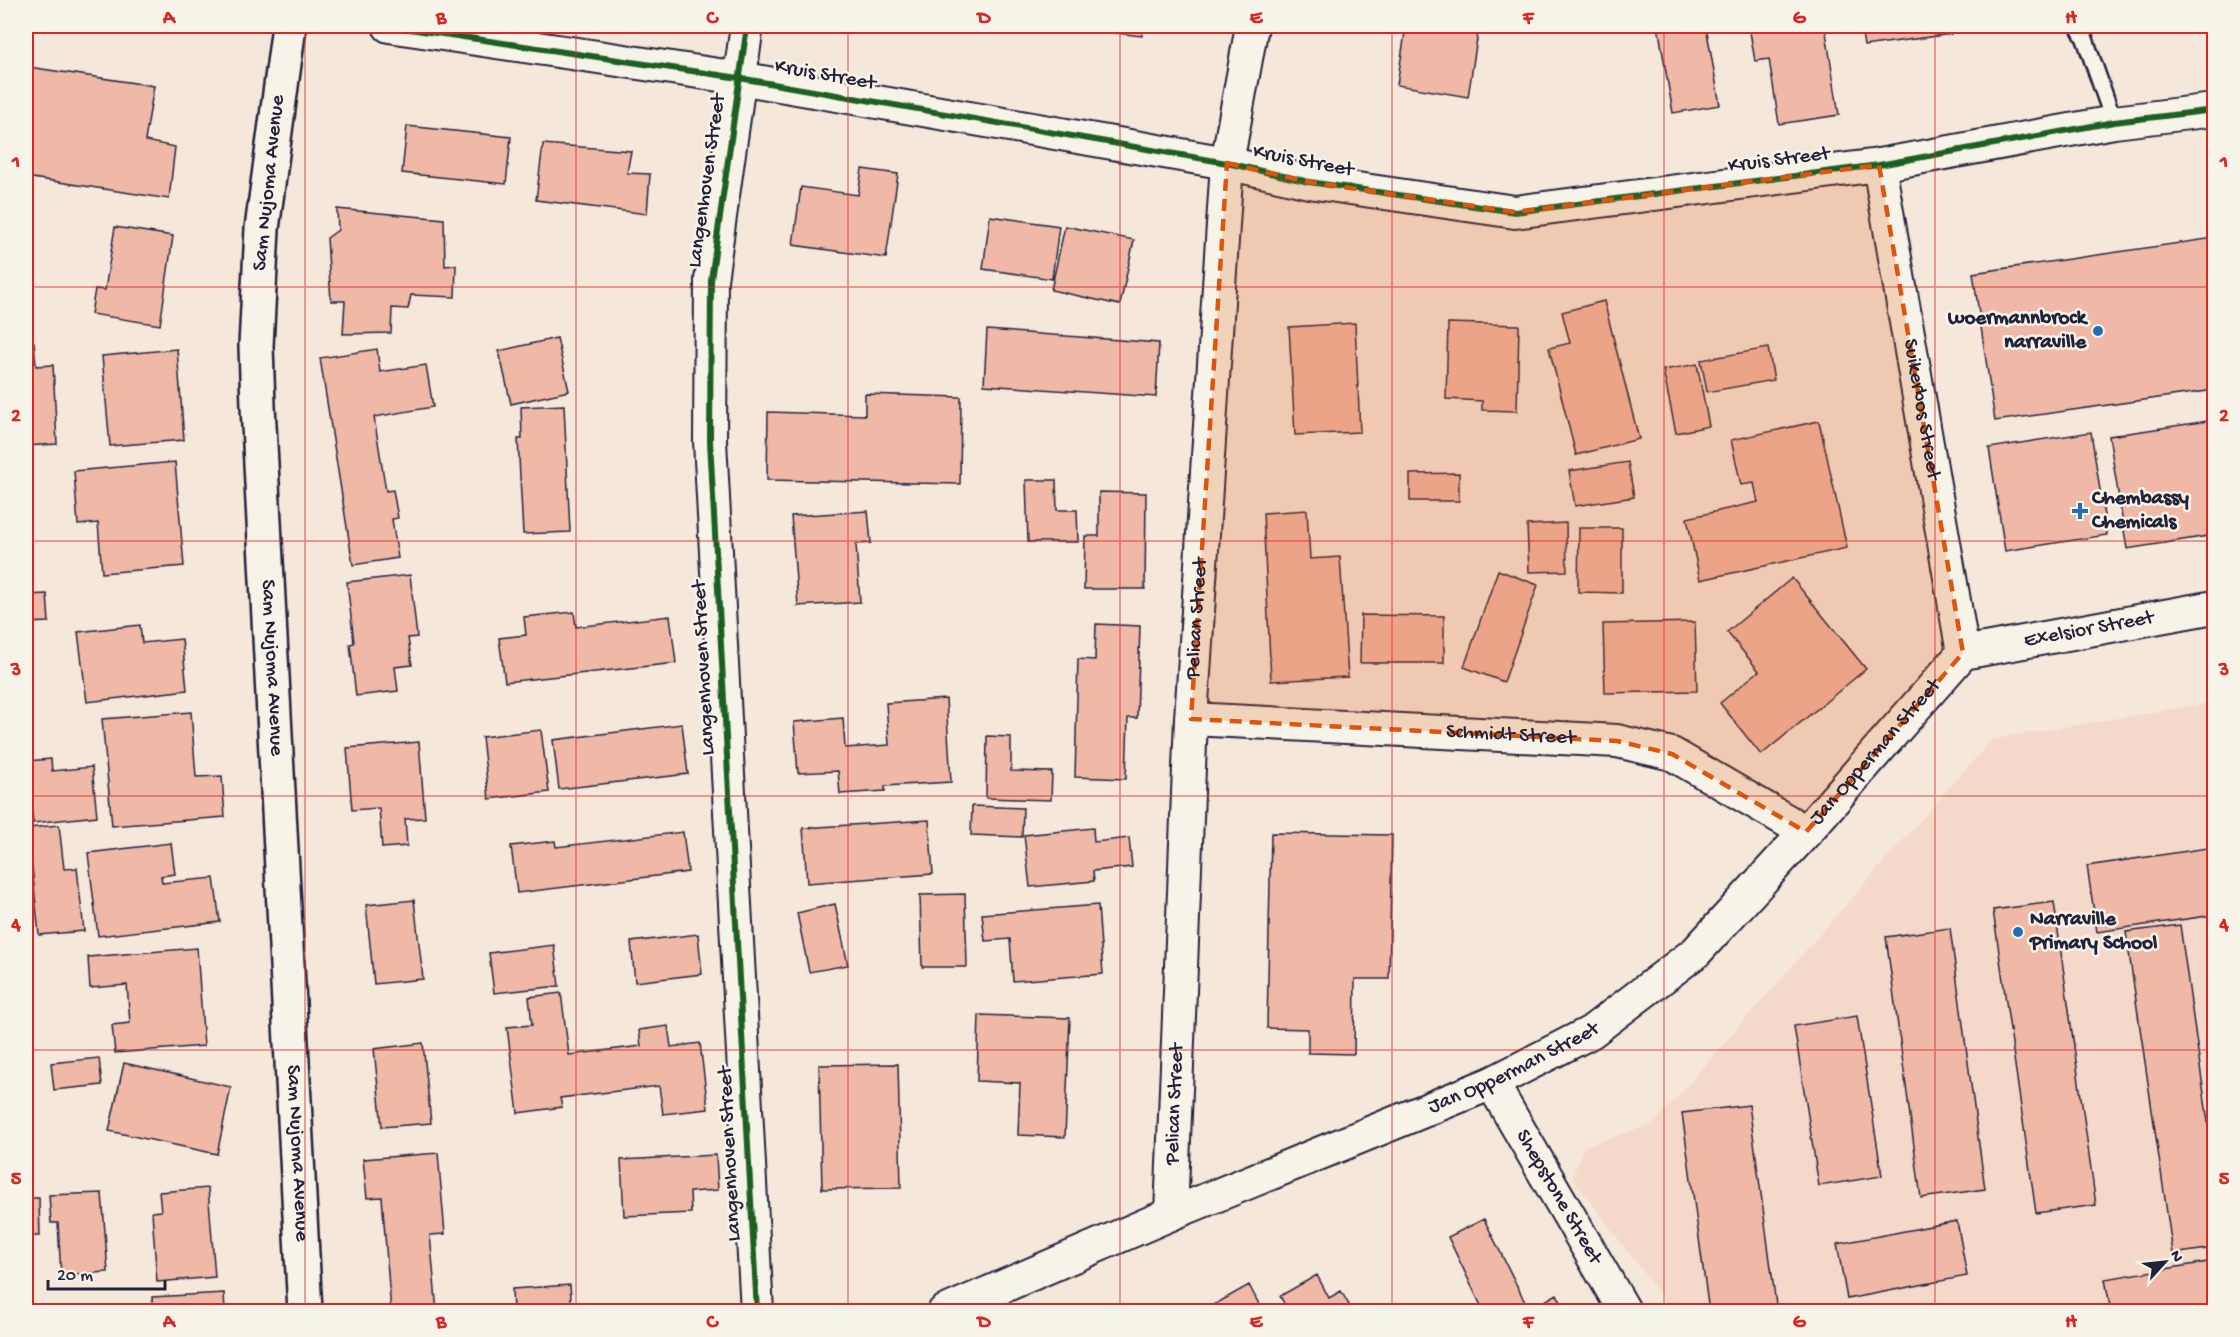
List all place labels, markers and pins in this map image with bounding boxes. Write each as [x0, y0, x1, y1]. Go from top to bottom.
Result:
place label: woermannbrock narraville [1947, 307, 2089, 356]
marker: woermannbrock narraville [2091, 324, 2105, 338]
place label: Chembassy Chemicals [2091, 487, 2190, 536]
marker: Chembassy Chemicals [2073, 504, 2087, 518]
place label: Narraville Primary School [2029, 908, 2158, 957]
marker: Narraville Primary School [2011, 925, 2025, 939]

